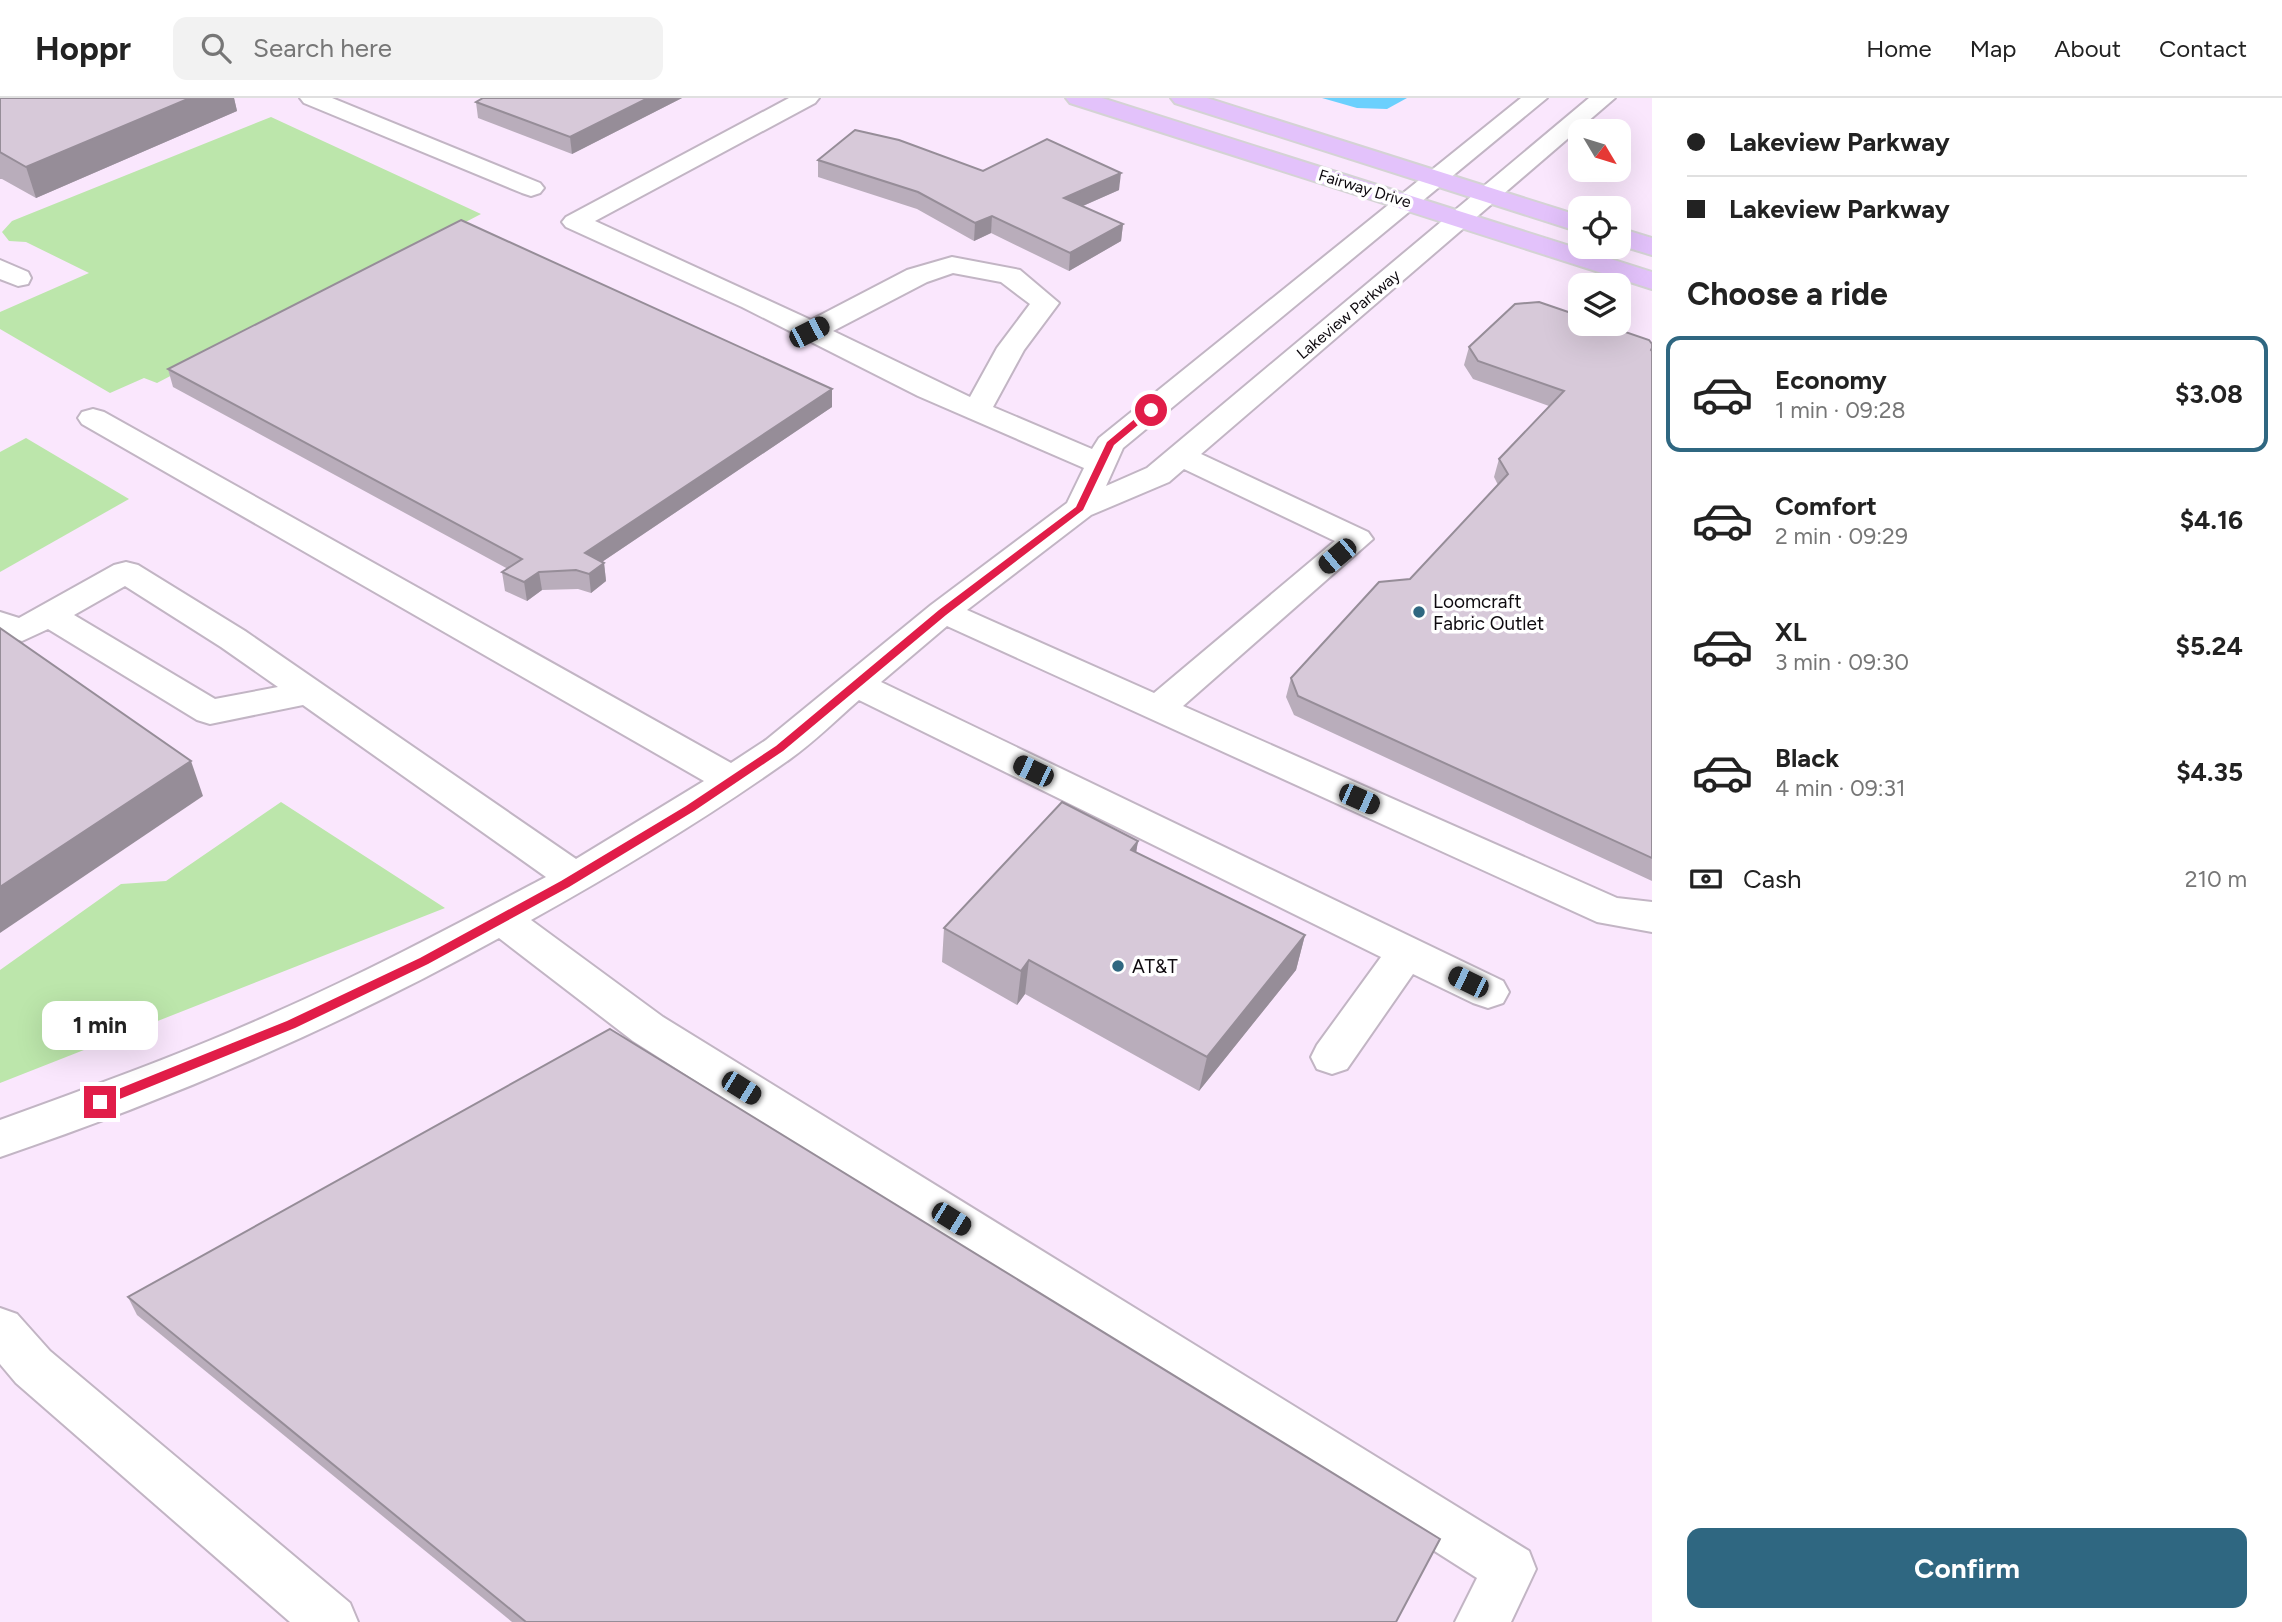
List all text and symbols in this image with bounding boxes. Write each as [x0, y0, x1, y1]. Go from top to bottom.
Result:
search box [173, 17, 663, 80]
text: Hoppr [35, 29, 131, 68]
icon: search [197, 29, 235, 67]
text: Search here [253, 32, 392, 64]
text: Home [1866, 34, 1932, 63]
text: Map [1970, 34, 2016, 63]
text: About [2054, 34, 2121, 63]
text: Contact [2159, 34, 2247, 63]
north arrow [1568, 119, 1631, 182]
map controls [1568, 119, 1631, 336]
text: Lakeview Parkway [1729, 126, 1950, 158]
street label: Fairway Drive [1316, 165, 1414, 212]
text: Lakeview Parkway [1729, 193, 1950, 225]
button: locate [1568, 196, 1631, 259]
street label: Lakeview Parkway [1293, 265, 1404, 363]
button: layers [1568, 273, 1631, 336]
text: Choose a ride [1687, 275, 1888, 313]
car [786, 313, 833, 351]
icon: car [1691, 363, 1754, 426]
text: Economy [1775, 364, 1887, 396]
text: $3.08 [2175, 378, 2243, 410]
route start [1135, 394, 1167, 426]
text: 1 min · 09:28 [1775, 396, 1906, 424]
icon: car [1691, 489, 1754, 552]
text: Comfort [1775, 490, 1877, 522]
text: $4.16 [2180, 504, 2243, 536]
text: 2 min · 09:29 [1775, 522, 1908, 550]
car [1315, 534, 1360, 578]
place label: Loomcraft Fabric Outlet [1433, 590, 1544, 635]
marker: Loomcraft Fabric Outlet [1411, 604, 1427, 620]
icon: car [1691, 615, 1754, 678]
text: XL [1775, 616, 1807, 648]
text: $5.24 [2176, 630, 2243, 662]
text: 3 min · 09:30 [1775, 648, 1909, 676]
icon: car [1691, 741, 1754, 804]
text: Black [1775, 742, 1839, 774]
car [1010, 752, 1057, 790]
text: $4.35 [2176, 756, 2243, 788]
text: 4 min · 09:31 [1775, 774, 1906, 802]
car [1336, 781, 1383, 817]
icon: cash [1687, 860, 1725, 898]
text: Cash [1743, 863, 1802, 895]
text: 210 m [2185, 865, 2247, 893]
place label: AT&T [1132, 955, 1178, 978]
marker: AT&T [1110, 958, 1126, 974]
car [1445, 963, 1492, 1001]
callout: 1 min [42, 1000, 158, 1049]
text: 1 min [73, 1011, 127, 1039]
car [718, 1068, 765, 1108]
route end [84, 1086, 116, 1118]
car [928, 1199, 975, 1239]
button: Confirm [1687, 1528, 2247, 1608]

